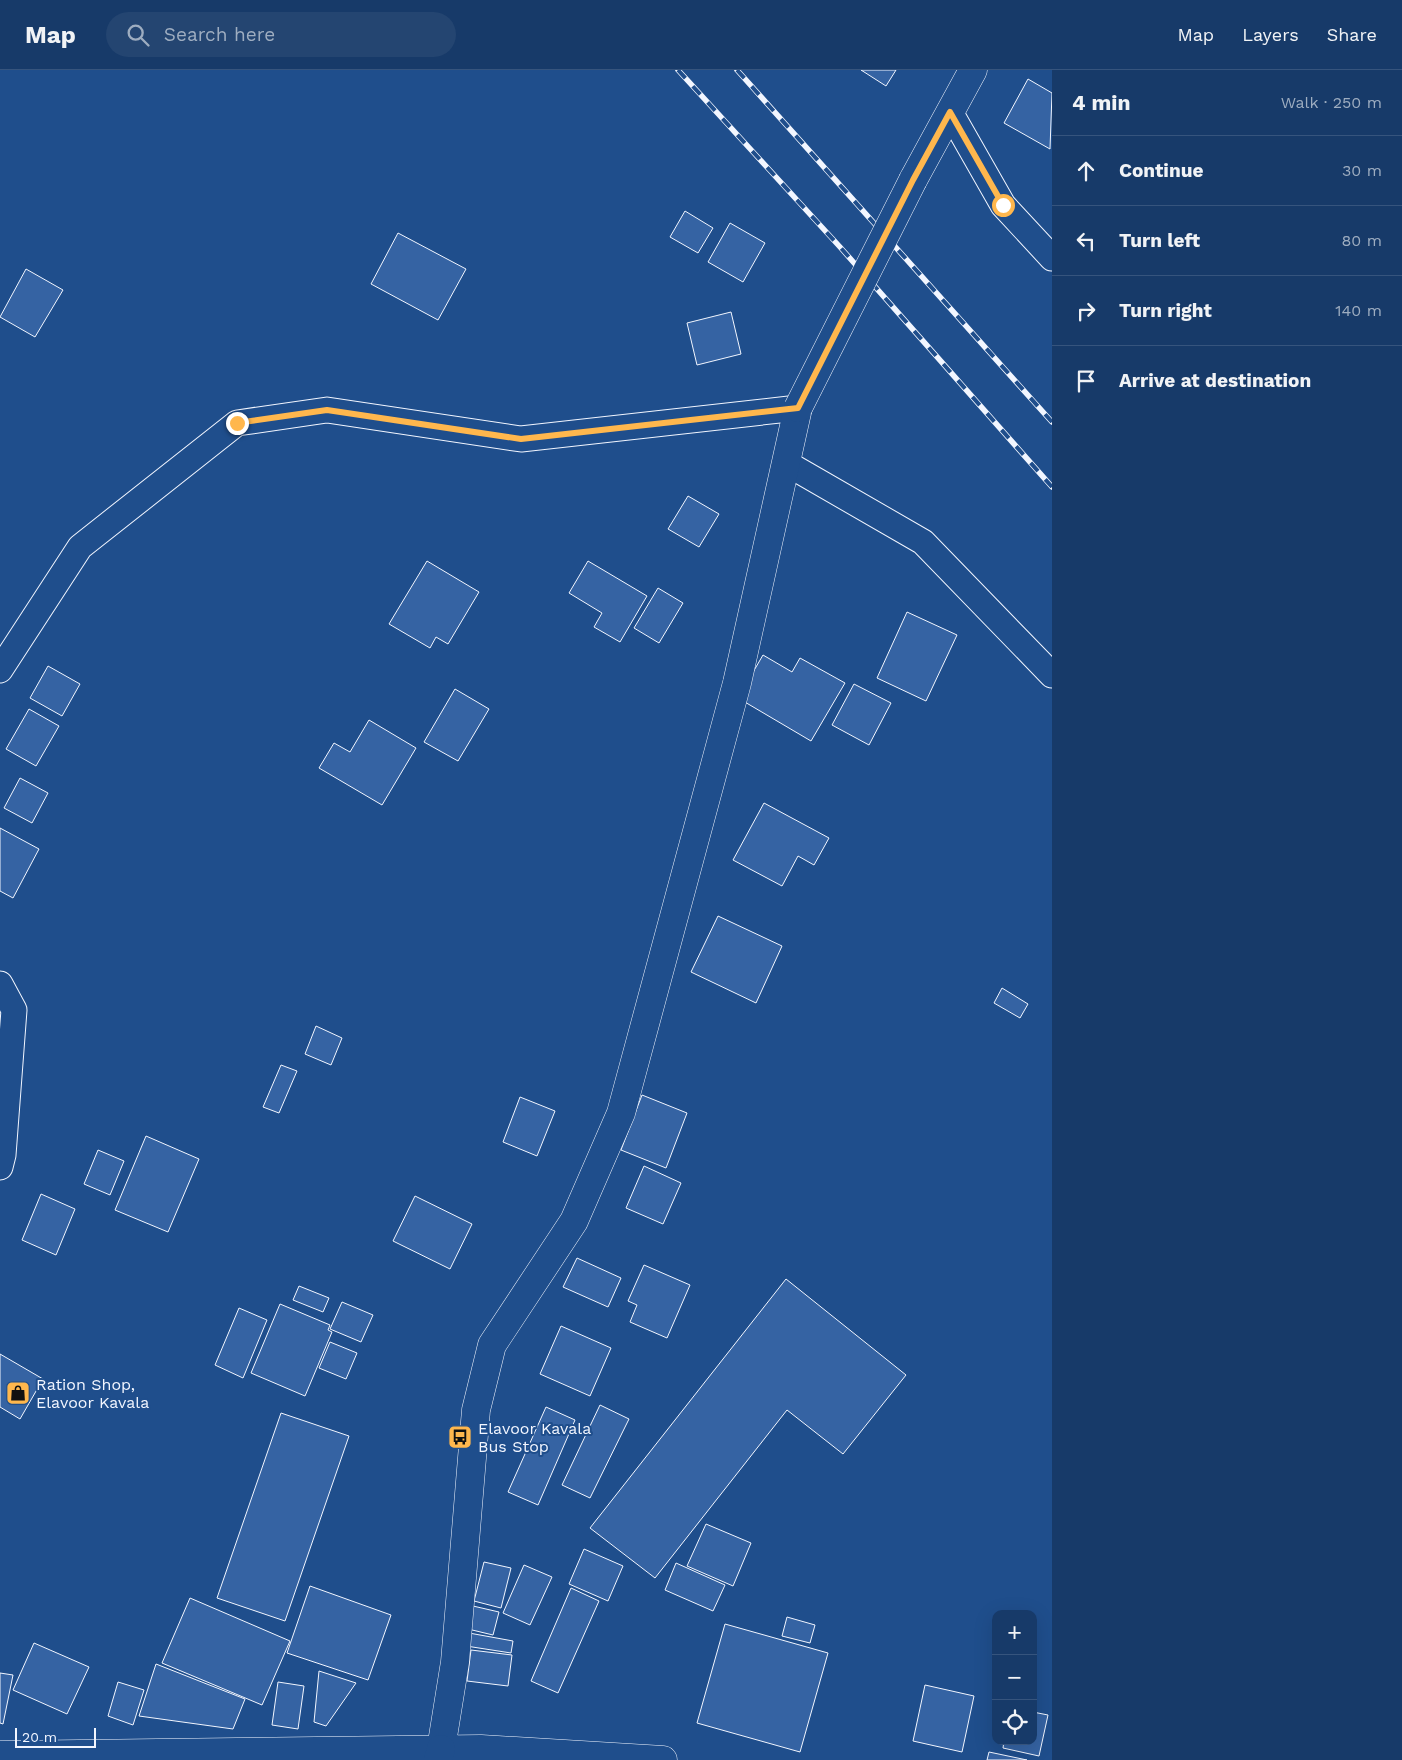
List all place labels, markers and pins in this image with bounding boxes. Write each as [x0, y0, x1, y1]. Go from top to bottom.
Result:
place label: Ration Shop, Elavoor Kavala [36, 1375, 149, 1412]
shop icon: Ration Shop, Elavoor Kavala [5, 1380, 31, 1406]
place label: Elavoor Kavala Bus Stop [478, 1419, 591, 1456]
bus stop icon: Elavoor Kavala Bus Stop [447, 1424, 473, 1450]

